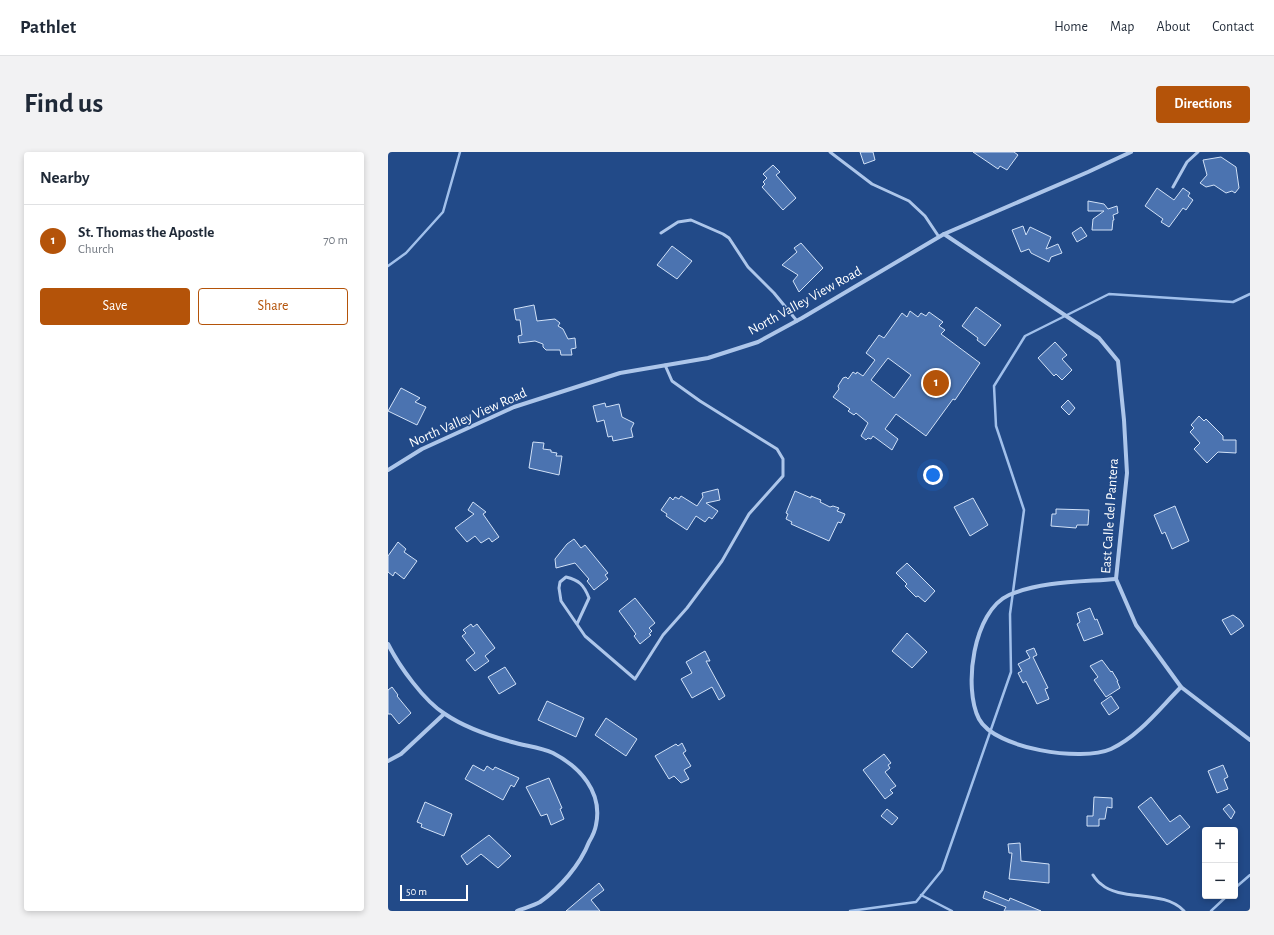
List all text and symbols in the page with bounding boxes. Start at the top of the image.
text: Pathlet [20,18,76,37]
text: Home [1054,20,1088,34]
text: Map [1110,20,1134,34]
text: About [1156,20,1190,34]
text: Contact [1212,20,1254,34]
button: Directions [1156,86,1250,123]
text: Find us [24,90,103,118]
text: Nearby [40,169,90,186]
text: St. Thomas the Apostle [78,225,214,240]
text: 1 [51,234,55,247]
text: 70 m [323,234,348,247]
text: Church [78,243,114,256]
street label: North Valley View Road [746,264,864,338]
button: Save [40,288,190,325]
button: Share [198,288,348,325]
pin: 1 [923,368,949,398]
street label: North Valley View Road [407,386,529,450]
street label: East Calle del Pantera [1099,457,1121,574]
your location [923,465,943,485]
map controls [1202,827,1238,899]
button: + [1202,827,1238,863]
button: − [1202,863,1238,899]
scale bar [400,883,468,902]
text: 50 m [406,886,427,897]

